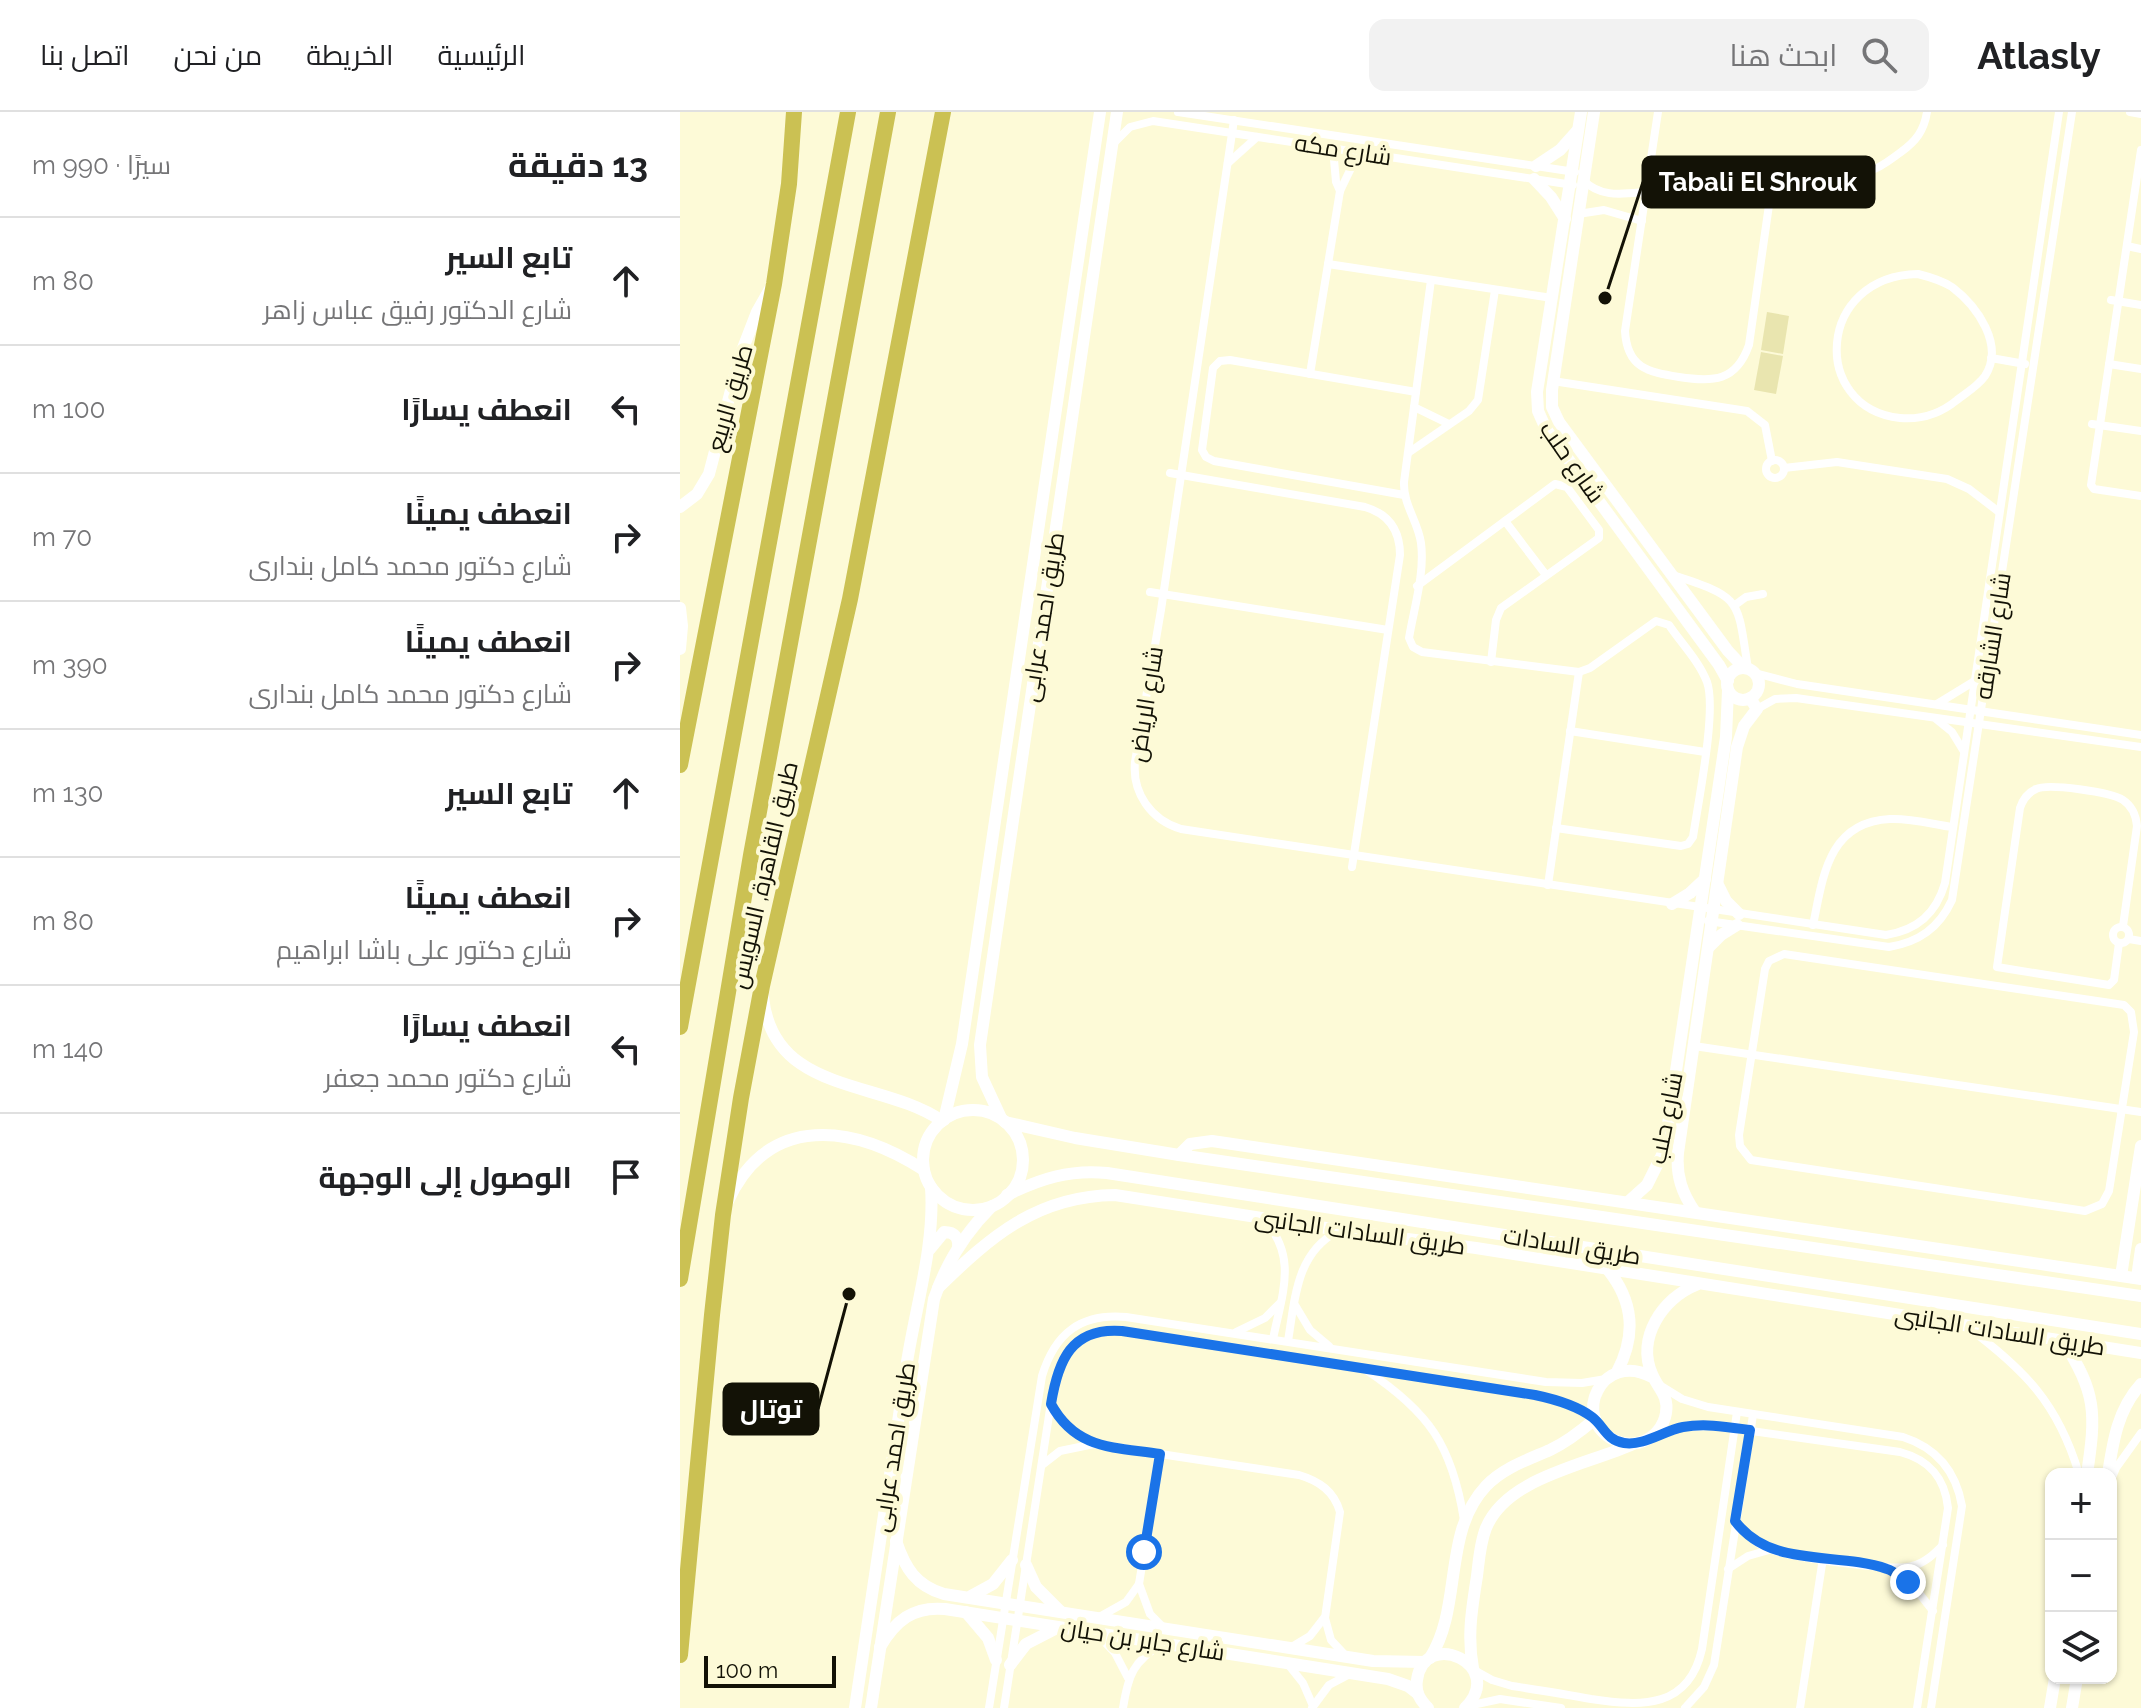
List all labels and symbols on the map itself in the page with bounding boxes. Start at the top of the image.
street label: شارع مكه [1292,128,1394,173]
callout: Tabali El Shrouk [1643,157,1874,207]
text: Tabali El Shrouk [1659,167,1858,197]
street label: طريق الربيع [700,341,761,455]
street label: شارع حلب [1532,415,1611,509]
street label: طريق احمد عرابى [1015,530,1071,704]
street label: شارع الشارقه [1968,570,2019,702]
street label: شارع الرياض [1122,644,1171,764]
street label: طريق القاهرة, السويس [723,759,805,991]
street label: شارع حلب [1642,1070,1691,1167]
street label: طريق السادات الجانبى [1253,1202,1467,1262]
street label: طريق السادات [1501,1220,1643,1272]
street label: طريق السادات الجانبى [1893,1300,2107,1362]
street label: طريق احمد عرابى [866,1360,922,1534]
callout: توتال [724,1384,818,1434]
text: توتال [740,1394,803,1425]
route start [1126,1534,1162,1570]
route end [1890,1564,1926,1600]
street label: شارع جابر بن حيان [1059,1612,1227,1669]
scale bar [704,1652,836,1688]

